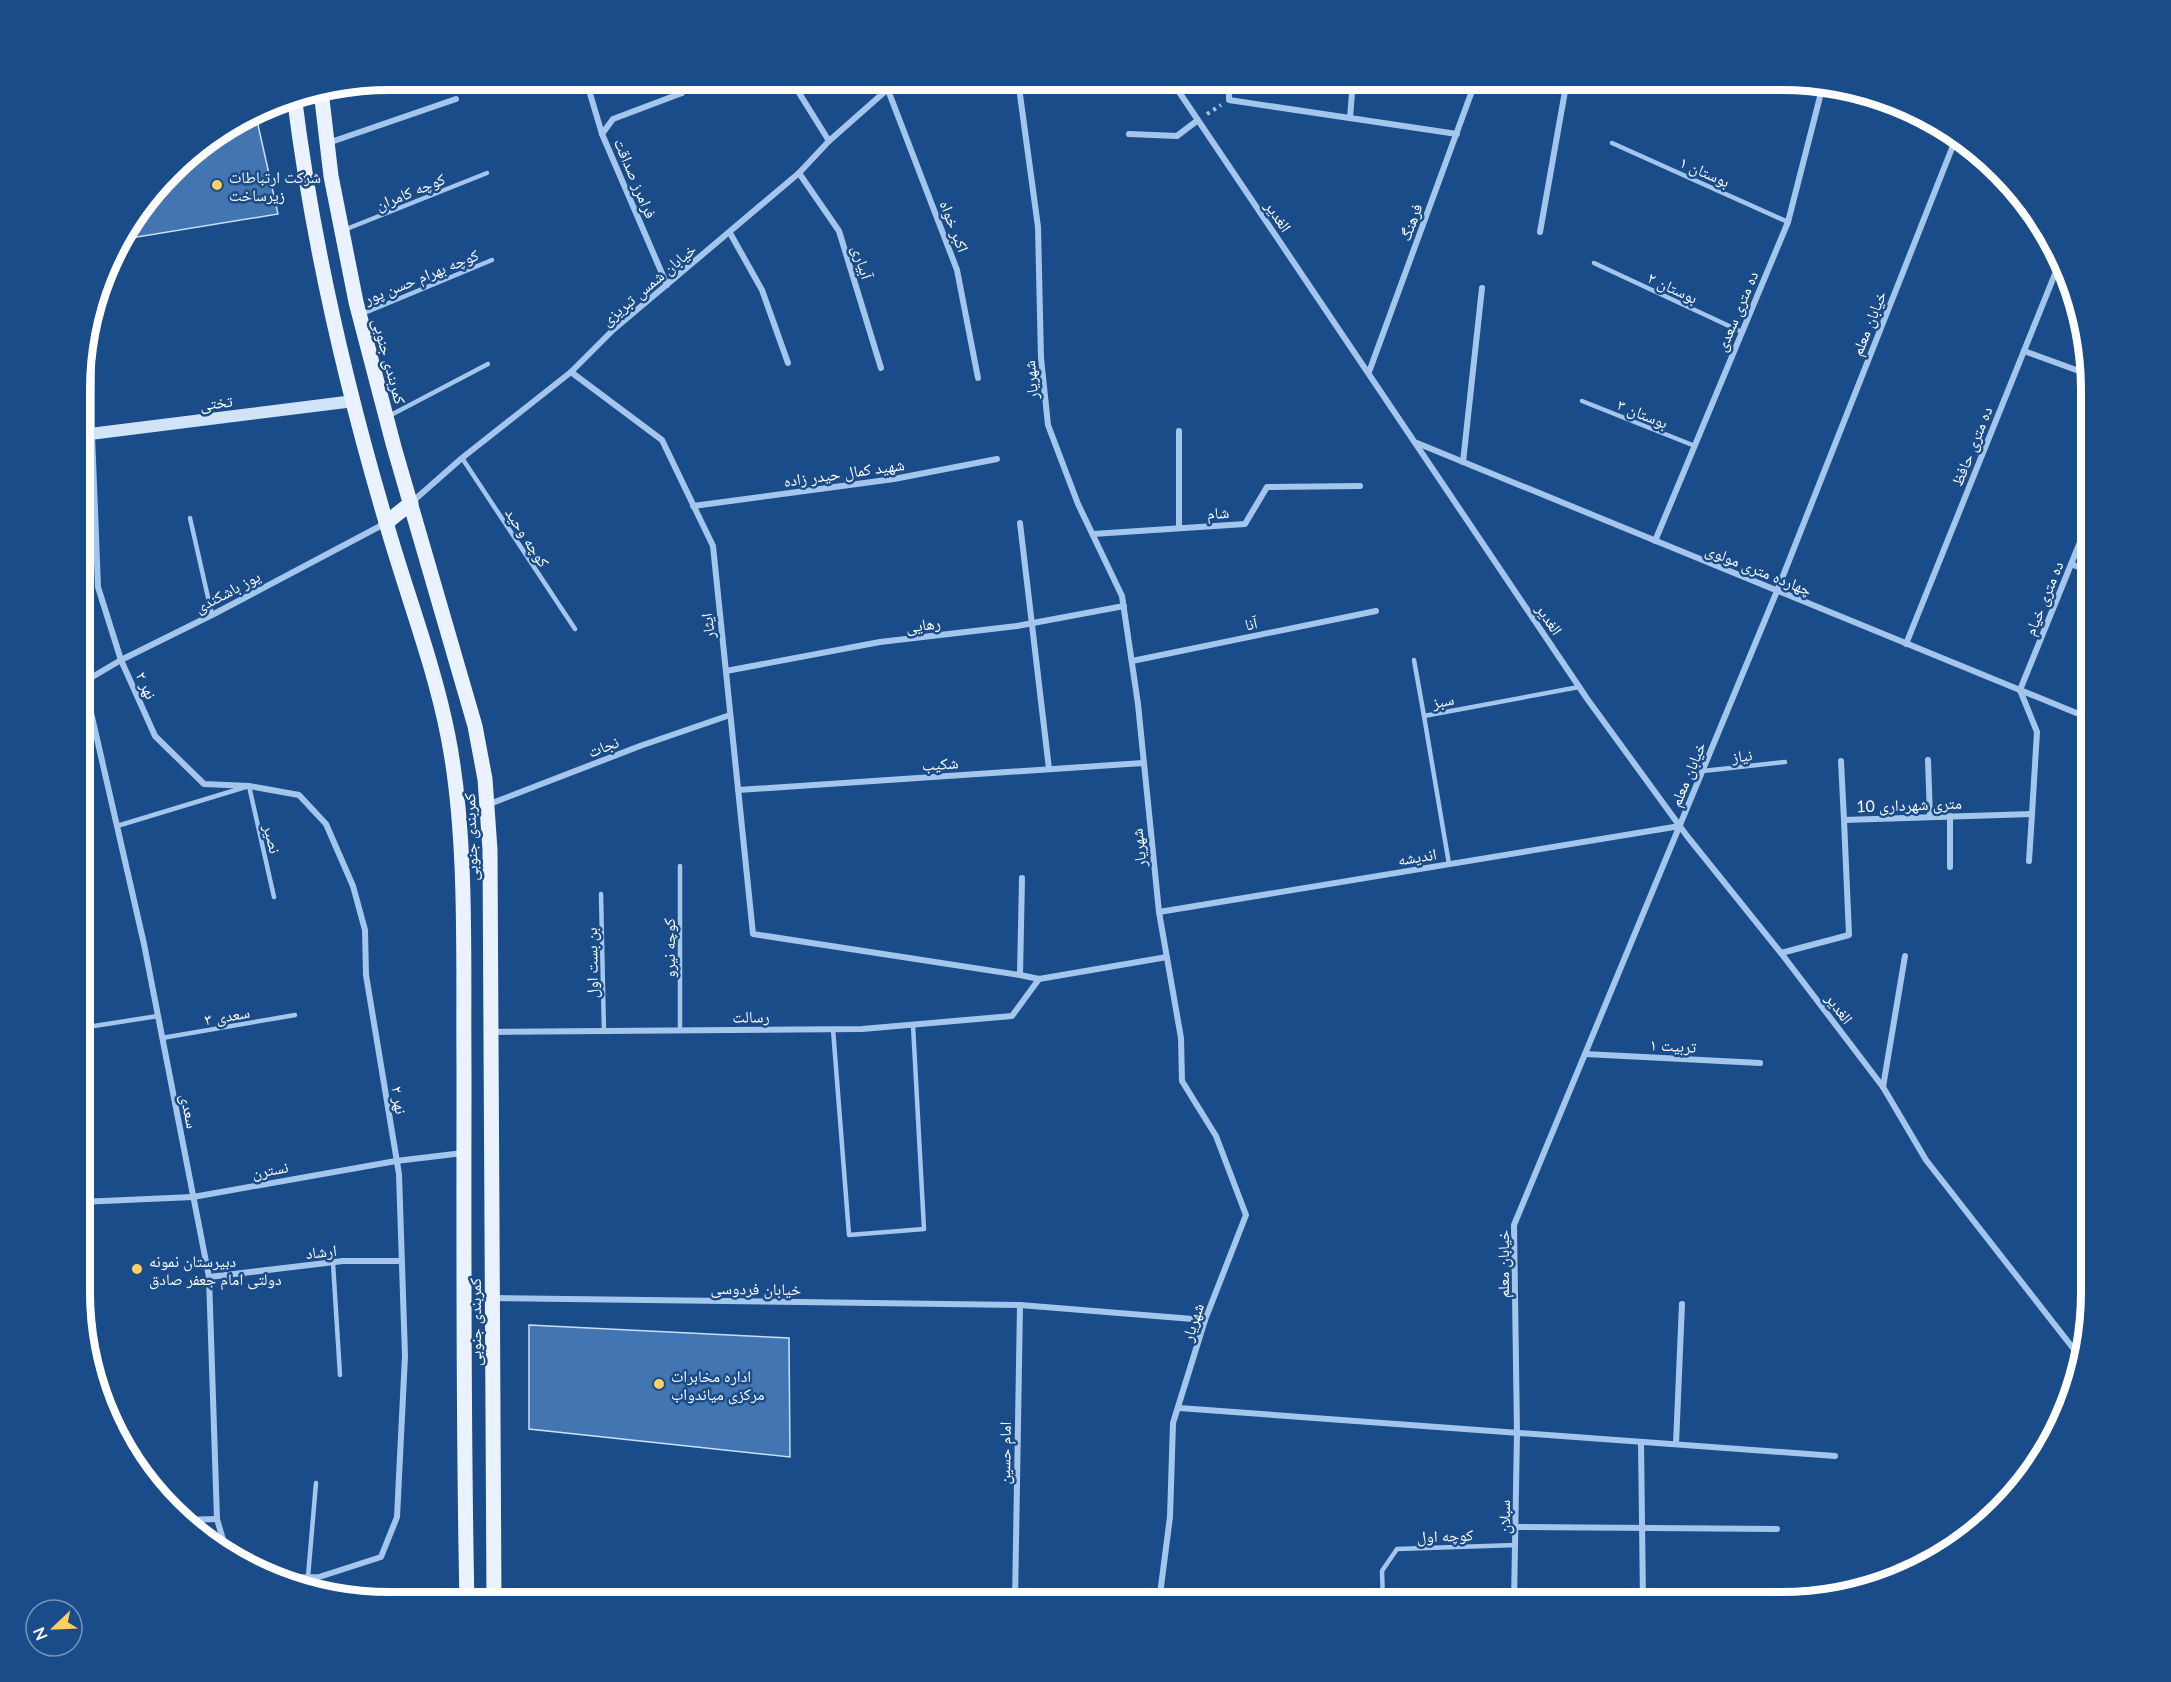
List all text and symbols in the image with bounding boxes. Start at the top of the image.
street label: فرامرز صداقت [610,135,661,221]
street label: بوستان ۱ [1676,152,1733,192]
place label: شرکت ارتباطات زیرساخت [229,167,321,205]
street label: کوچه کامران [372,168,449,215]
marker: شرکت ارتباطات زیرساخت [210,178,224,192]
street label: الغدیر [1260,196,1296,236]
street label: اکبر خواه [936,198,973,255]
street label: فرهنگ [1395,201,1426,244]
street label: خیابان شمس تبریزی [597,239,701,331]
street label: آبیاری [847,243,877,283]
street label: کوچه بهرام حسن پور [360,244,482,310]
street label: بوستان ۲ [1644,267,1701,309]
street label: ده متری سعدی [1711,268,1763,355]
street label: خیابان معلم [1846,288,1891,359]
street label: کمربندی جنوبی [367,316,411,407]
street label: شهریار [1019,360,1042,401]
street label: تختی [199,391,234,415]
street label: بوستان ۳ [1614,394,1671,434]
street label: ده متری حافظ [1946,403,1997,489]
street label: شهید کمال حیدر زاده [782,454,906,492]
street label: شام [1206,502,1230,524]
street label: کوچه وحید [501,504,554,571]
street label: چهارده متری مولوی [1702,539,1815,601]
street label: ده متری خیام [2019,558,2068,639]
street label: یوز باشکندی [191,566,264,618]
street label: الغدیر [1531,599,1567,639]
street label: ایثار [696,612,719,641]
street label: رهایی [905,612,942,638]
street label: آنا [1243,612,1260,634]
street label: نهر ۲ [132,668,161,702]
street label: سبز [1430,689,1456,713]
street label: نجات [585,731,621,761]
street label: خیابان معلم [1665,739,1711,810]
street label: نیاز [1730,744,1753,767]
street label: شکیب [921,752,959,774]
street label: کمربندی جنوبی [459,792,483,881]
street label: 10 متری شهرداری [1856,793,1962,817]
street label: نصیر [259,822,286,856]
street label: شهریار [1127,828,1151,869]
street label: اندیشه [1396,844,1438,869]
street label: کوچه نیرو [659,918,679,978]
street label: بن بست اول [581,927,603,999]
street label: الغدیر [1821,988,1858,1028]
street label: سعدی ۳ [203,1002,252,1030]
street label: رسالت [732,1006,770,1027]
street label: تربیت ۱ [1649,1034,1697,1057]
street label: نهر ۲ [387,1085,412,1116]
street label: سعدی [175,1092,203,1130]
street label: نسترن [250,1156,290,1184]
street label: خیابان معلم [1493,1230,1514,1298]
street label: ارشاد [304,1240,338,1263]
place label: دبیرستان نمونه دولتی امام جعفر صادق [149,1251,282,1290]
marker: دبیرستان نمونه دولتی امام جعفر صادق [130,1262,144,1276]
street label: کمربندی جنوبی [465,1278,486,1366]
street label: خیابان فردوسی [710,1278,802,1300]
street label: شهریار [1177,1301,1208,1345]
place label: اداره مخابرات مرکزی میاندواب [671,1366,765,1405]
marker: اداره مخابرات مرکزی میاندواب [652,1377,666,1391]
street label: امام حسین [994,1421,1016,1485]
street label: سبلان [1494,1500,1515,1534]
street label: کوچه اول [1416,1525,1474,1547]
north arrow [24,1598,84,1658]
text: N [29,1625,51,1643]

